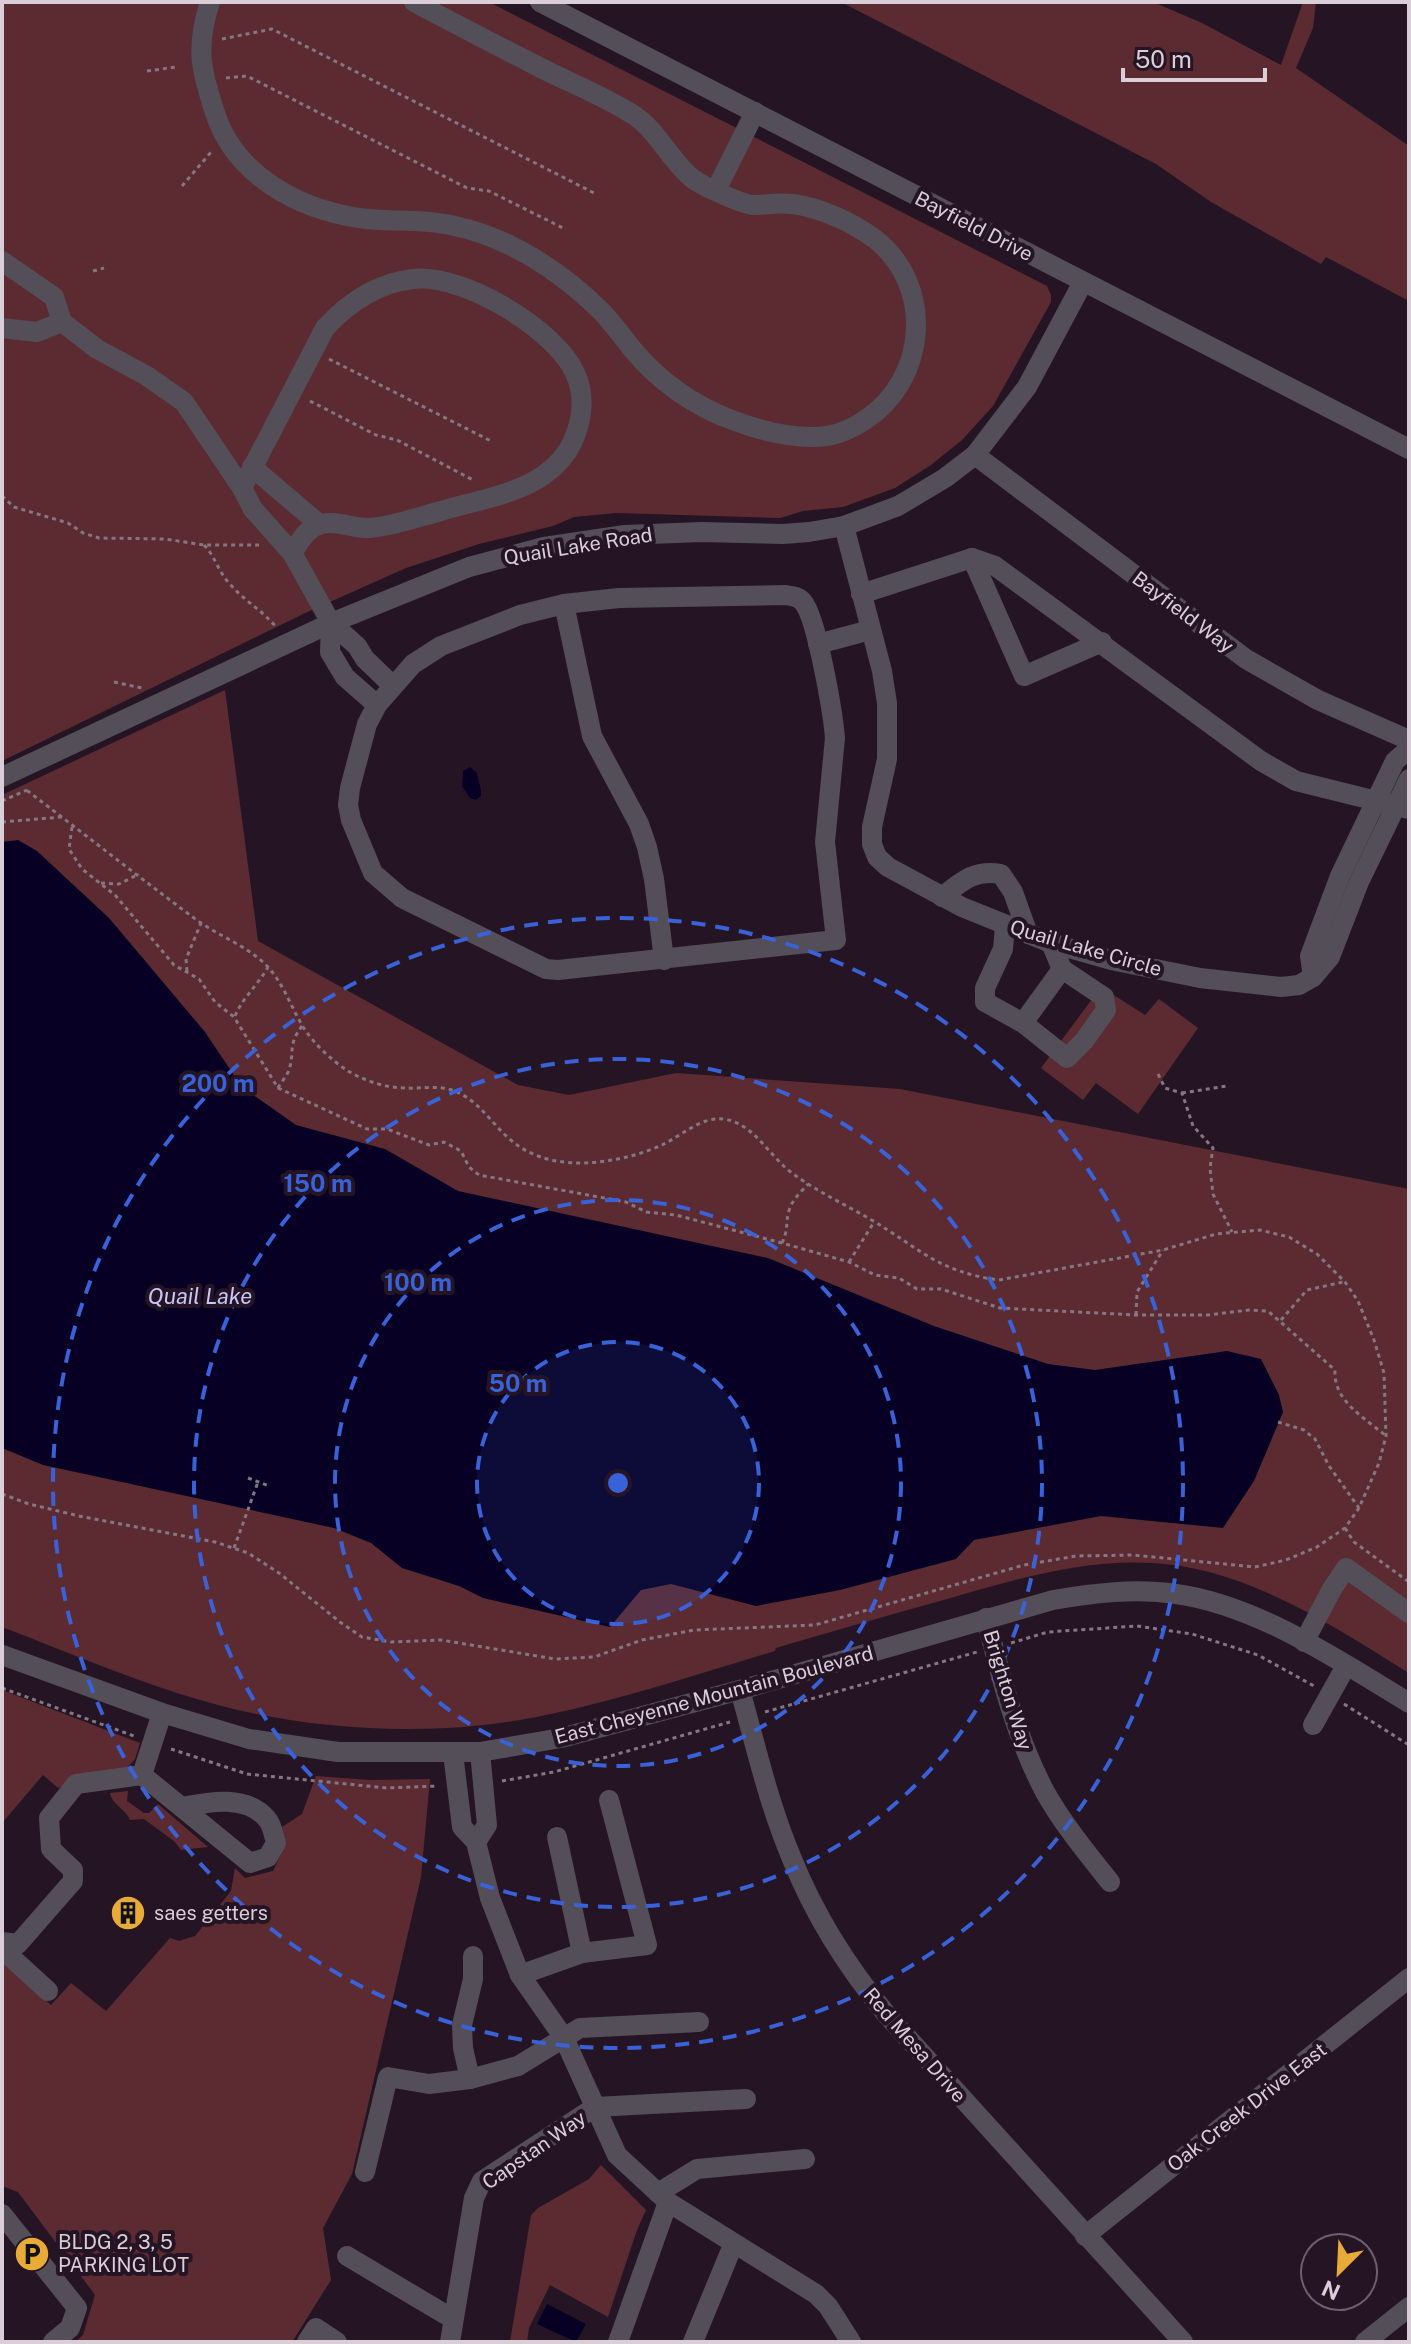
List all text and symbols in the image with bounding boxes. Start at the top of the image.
scale bar [1123,32,1265,82]
text: 50 m [1135,45,1192,73]
street label: Bayfield Drive [911,186,1037,266]
street label: Quail Lake Road [502,522,654,570]
street label: Bayfield Way [1128,566,1239,658]
street label: Quail Lake Circle [1007,915,1165,981]
text: 200 m [181,1069,255,1097]
text: 150 m [284,1169,352,1197]
text: 100 m [384,1268,452,1296]
water label: Quail Lake [148,1283,252,1309]
text: 50 m [489,1369,547,1397]
centre of rings [604,1469,632,1497]
street label: Brighton Way [978,1627,1038,1753]
street label: East Cheyenne Mountain Boulevard [552,1641,876,1749]
building icon: saes getters [109,1894,147,1932]
place label: saes getters [154,1901,268,1925]
street label: Red Mesa Drive [859,1983,971,2107]
street label: Oak Creek Drive East [1163,2037,1331,2177]
street label: Capstan Way [478,2105,591,2194]
place label: BLDG 2, 3, 5 PARKING LOT [58,2230,189,2277]
north arrow [1299,2232,1379,2312]
parking icon: BLDG 2, 3, 5 PARKING LOT [13,2235,51,2273]
text: N [1318,2275,1344,2306]

